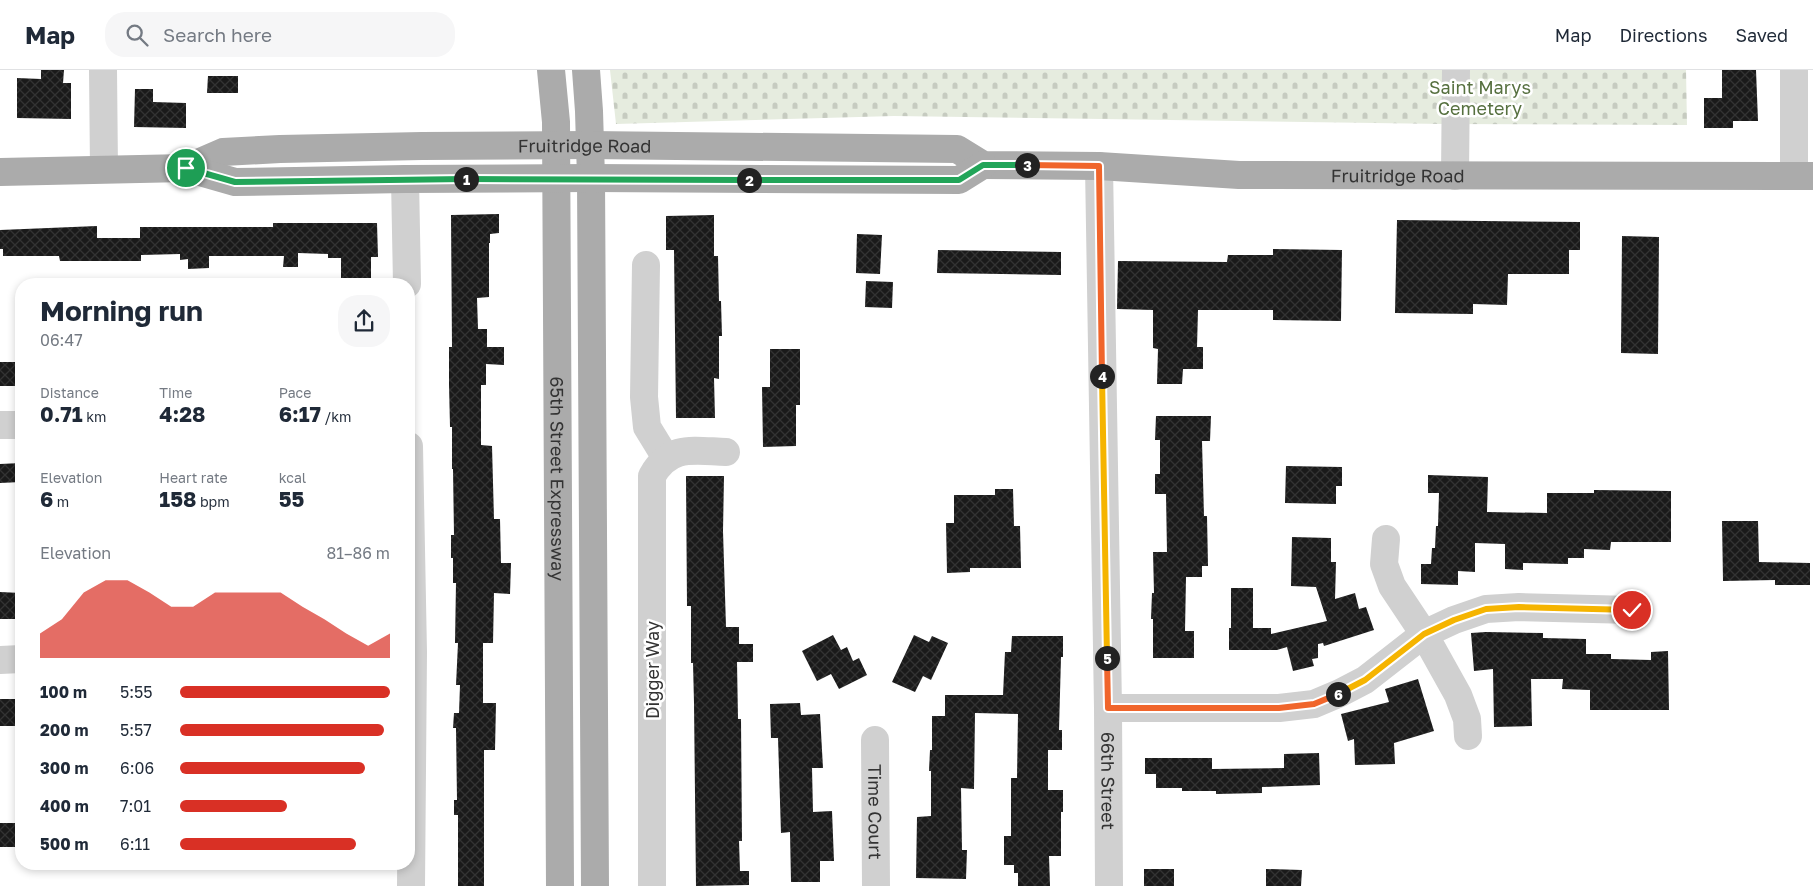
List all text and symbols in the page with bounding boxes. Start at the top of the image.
search box [105,12,455,57]
text: Map [25,20,75,49]
icon: search [123,21,151,49]
text: Search here [163,23,272,46]
text: Map [1555,24,1591,46]
text: Directions [1619,24,1707,46]
text: Saved [1735,24,1788,46]
park label: Saint Marys Cemetery [1429,76,1531,119]
street label: Fruitridge Road [518,134,652,157]
pin [165,147,207,189]
pin: 3 [1014,152,1040,178]
icon: arrive [172,154,200,182]
text: 3 [1023,157,1032,174]
street label: Fruitridge Road [1331,164,1465,186]
pin: 1 [454,166,478,192]
pin: 2 [736,168,762,192]
text: 1 [463,171,470,188]
text: 2 [745,172,754,189]
text: Morning run [40,294,203,327]
button: share [338,295,390,347]
text: 06:47 [40,330,83,350]
pin: 4 [1090,364,1114,388]
text: 4 [1098,368,1107,385]
street label: 65th Street Expressway [546,376,569,581]
text: Distance [40,384,99,401]
text: Time [159,384,192,401]
text: Pace [279,384,311,401]
text: 0.71 [40,401,83,427]
text: 4:28 [159,401,205,427]
text: 6:17 [279,401,321,427]
text: km [83,408,106,425]
text: /km [321,408,352,425]
text: Elevation [40,469,102,486]
text: Heart rate [159,469,228,486]
text: kcal [279,469,306,486]
text: 6 [40,486,53,512]
text: 158 [159,486,196,512]
text: 55 [279,486,304,512]
text: m [53,493,69,510]
text: bpm [196,493,230,510]
text: Elevation [40,543,111,563]
text: 81–86 m [326,543,390,563]
pin [1611,589,1653,631]
icon: check [1618,596,1646,624]
street label: Digger Way [641,621,663,719]
pin: 5 [1094,646,1120,670]
text: 5 [1103,650,1112,667]
text: 100 m [40,682,87,702]
text: 5:55 [120,682,153,702]
pin: 6 [1326,682,1350,706]
text: 6 [1334,686,1343,703]
text: 200 m [40,720,89,740]
text: 5:57 [120,720,152,740]
street label: 66th Street [1097,732,1120,830]
text: 300 m [40,758,89,778]
text: 6:06 [120,758,154,778]
street label: Time Court [864,764,887,860]
text: 400 m [40,796,89,816]
text: 7:01 [120,796,151,816]
text: 500 m [40,834,89,854]
text: 6:11 [120,834,150,854]

